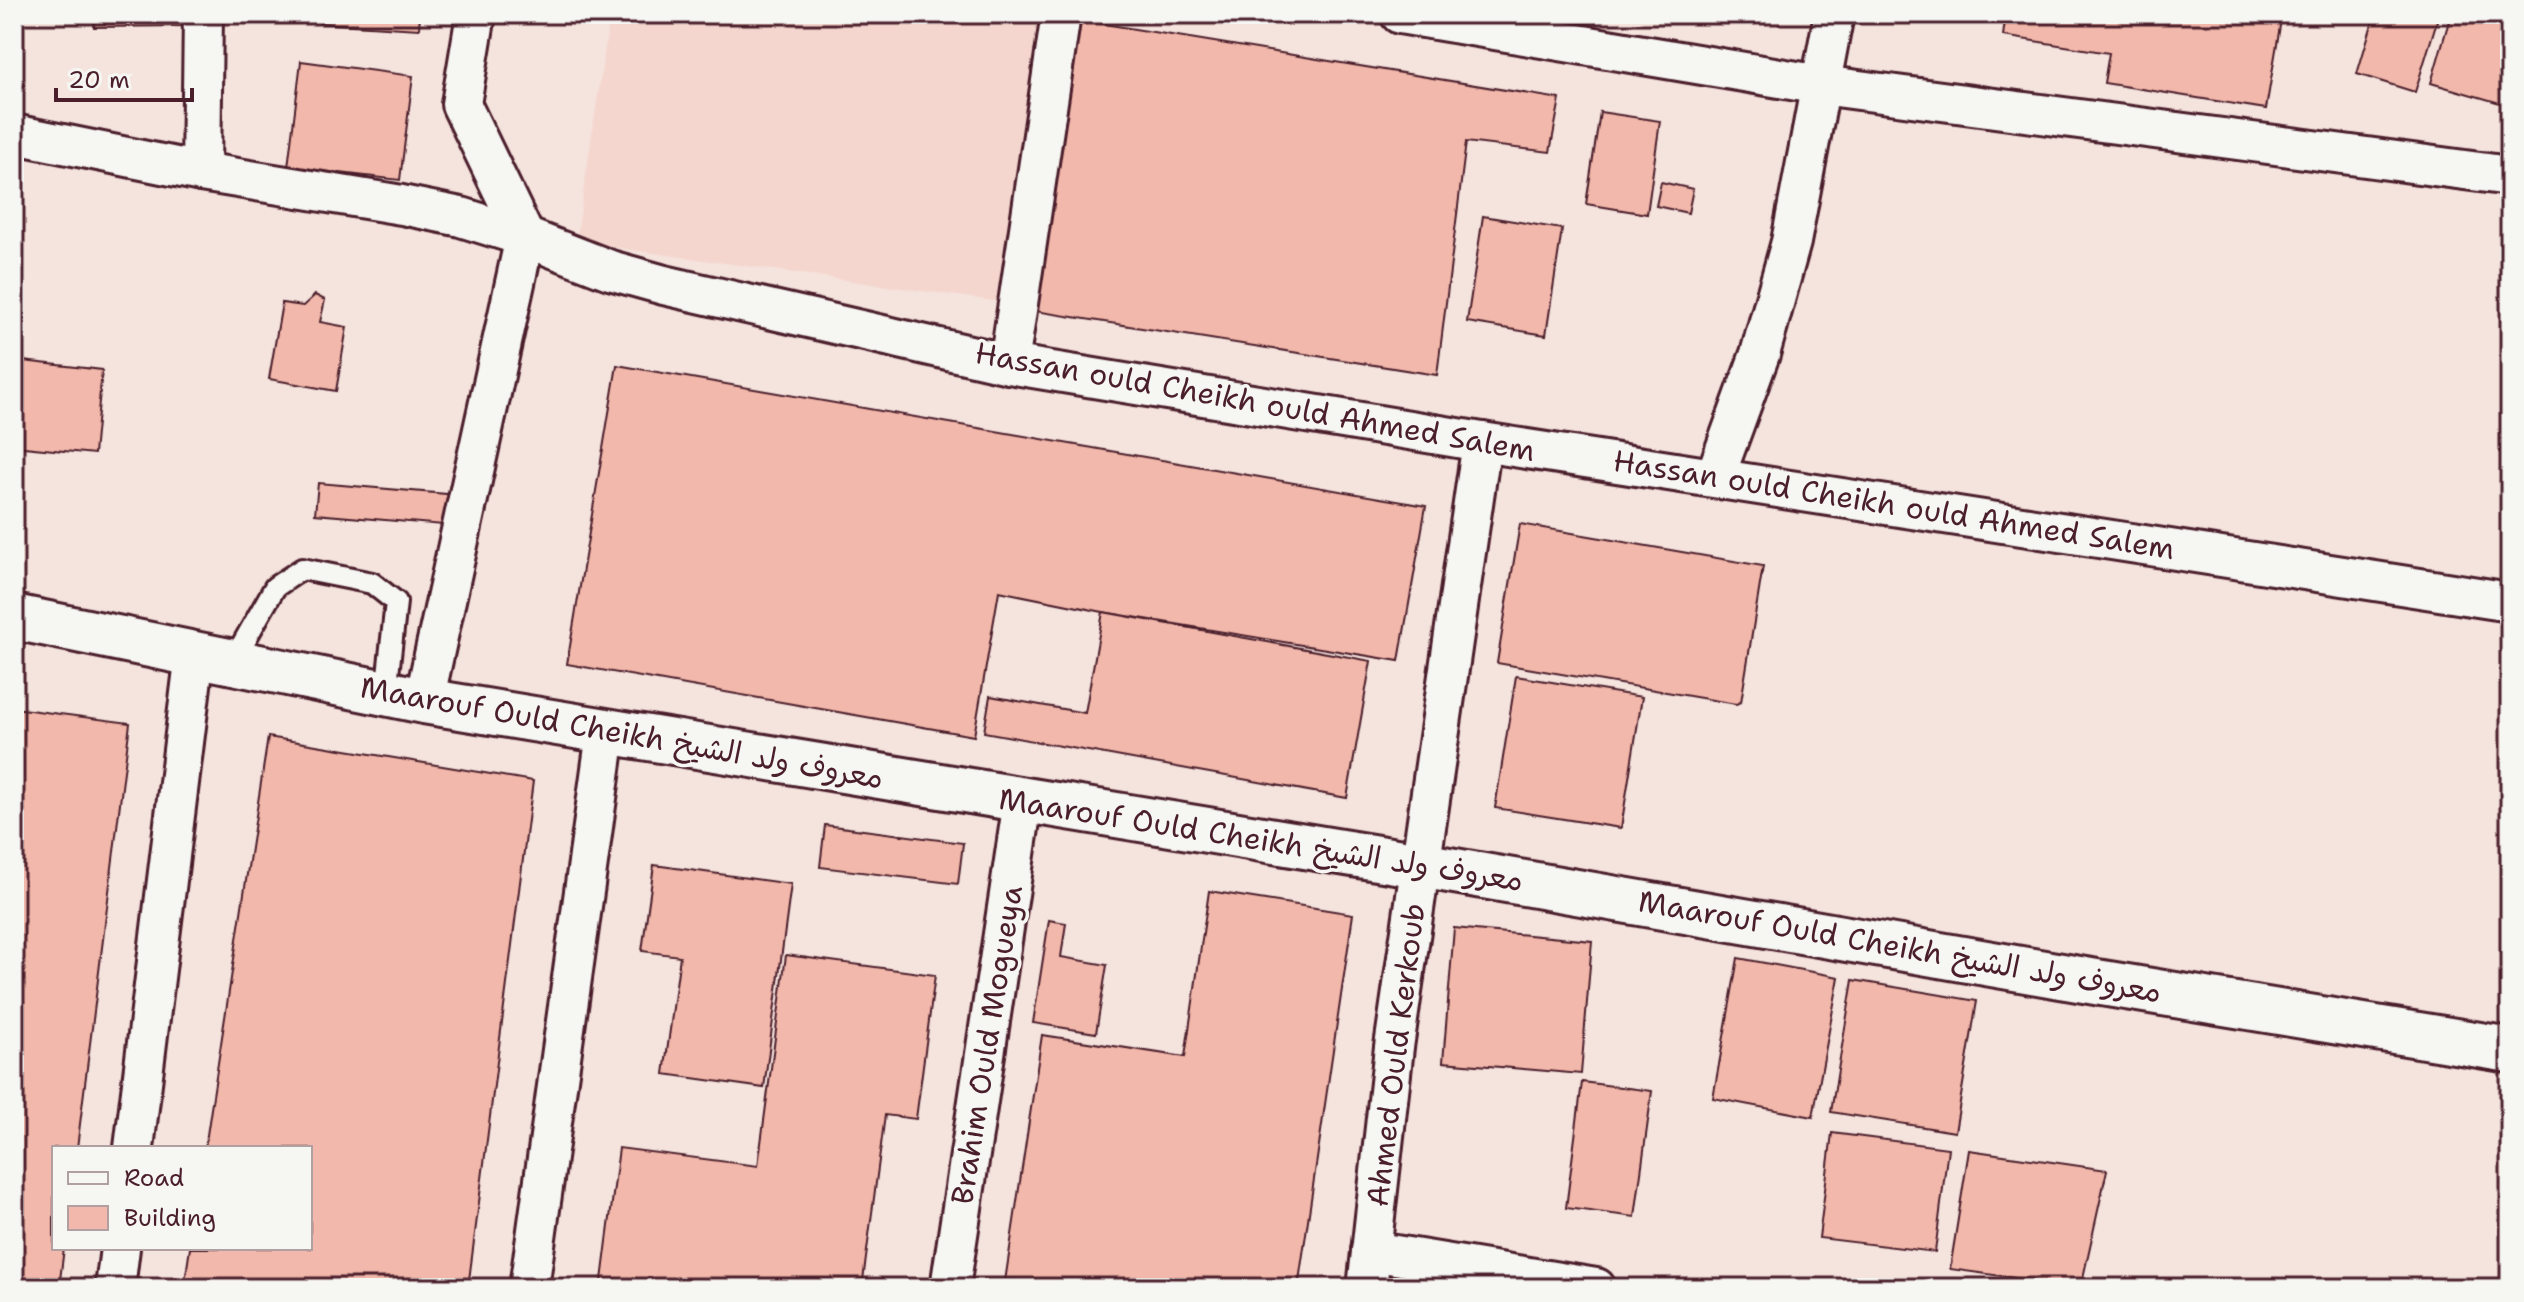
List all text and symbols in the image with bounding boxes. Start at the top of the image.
scale bar [56,52,192,102]
text: 20 m [68,64,130,96]
street label: Hassan ould Cheikh ould Ahmed Salem [972,332,1538,471]
street label: Hassan ould Cheikh ould Ahmed Salem [1610,440,2178,569]
street label: Maarouf Ould Cheikh معروف ولد الشيخ [357,666,887,799]
street label: Maarouf Ould Cheikh معروف ولد الشيخ [996,778,1526,901]
street label: Maarouf Ould Cheikh معروف ولد الشيخ [1635,880,2165,1013]
street label: Brahim Ould Mogueya [941,882,1032,1207]
street label: Ahmed Ould Kerkoub [1357,901,1434,1209]
legend [52,1146,312,1250]
text: Road [124,1162,184,1194]
text: Building [124,1202,216,1234]

